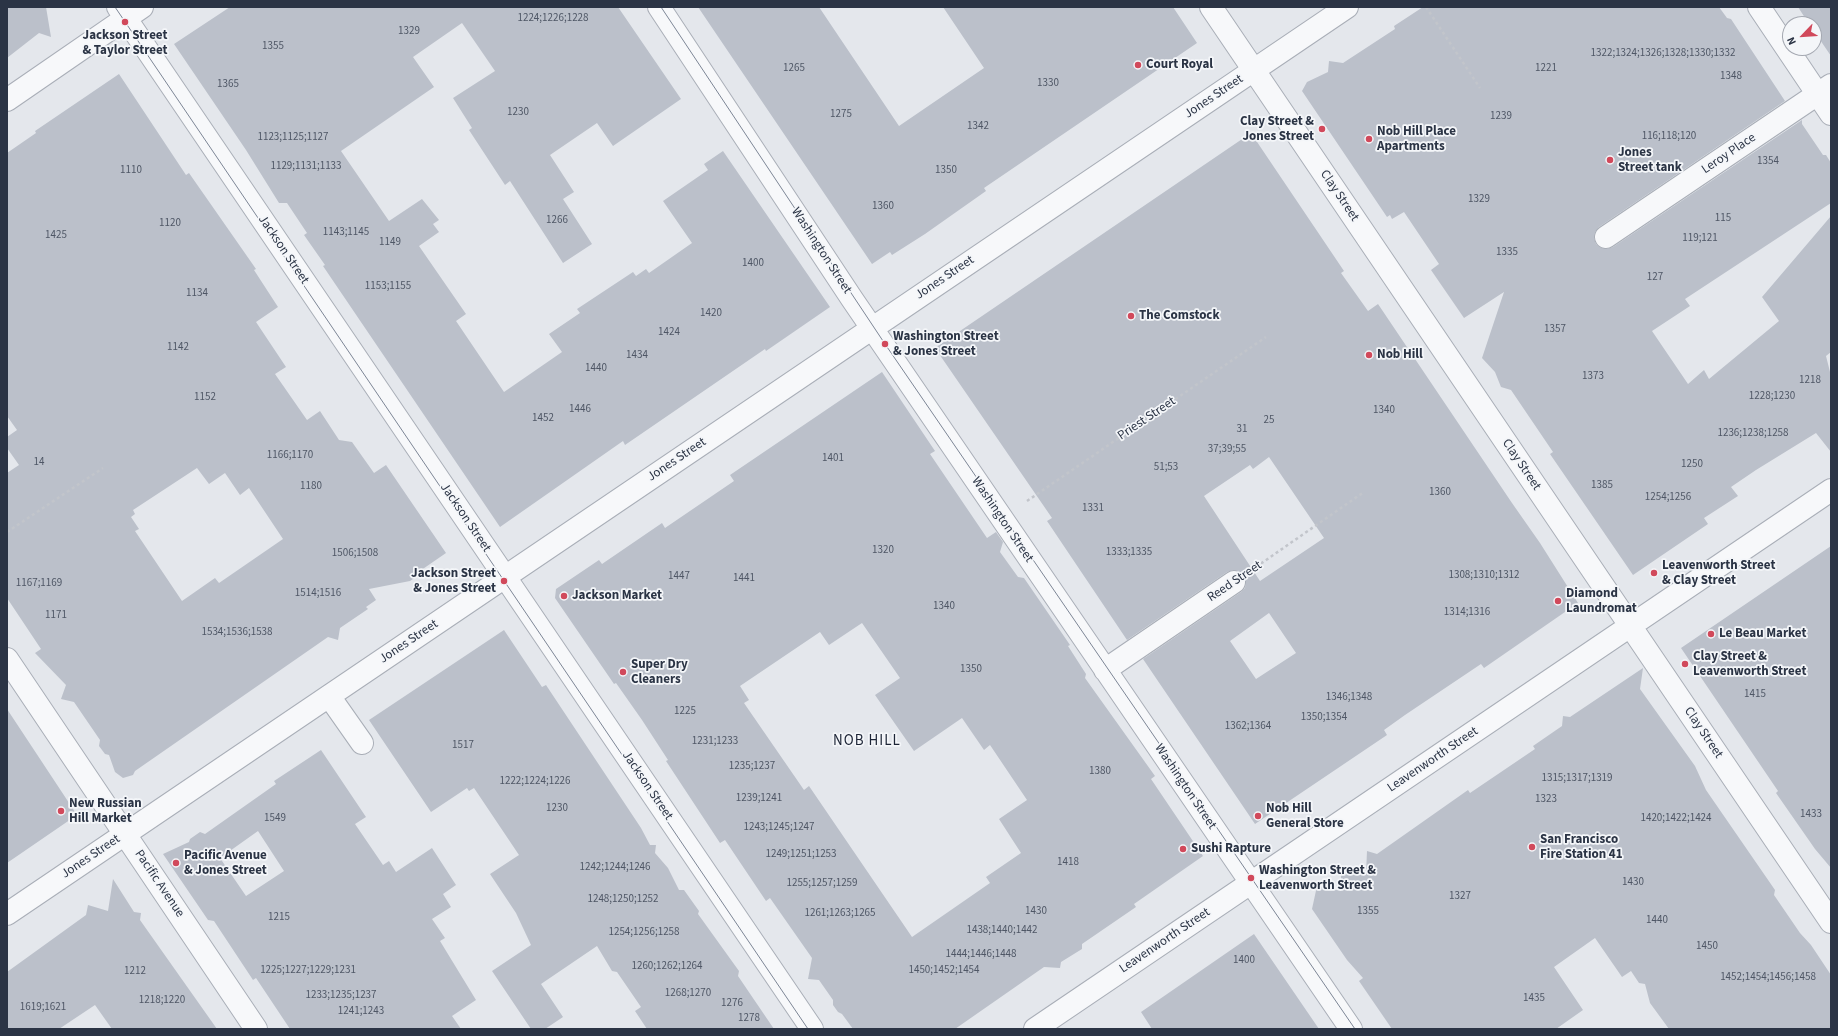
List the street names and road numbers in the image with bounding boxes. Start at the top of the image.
street label: Jones Street [1182,72,1246,122]
street label: Leroy Place [1699,130,1759,178]
street label: Clay Street [1316,167,1362,225]
street label: Washington Street [787,205,855,297]
street label: Jackson Street [254,213,312,287]
street label: Jones Street [913,253,977,303]
street label: Priest Street [1115,394,1179,444]
street label: Jones Street [645,435,709,485]
street label: Clay Street [1498,436,1544,494]
street label: Washington Street [968,474,1036,566]
street label: Jackson Street [436,481,494,555]
street label: Reed Street [1205,558,1265,606]
street label: Jones Street [377,617,441,667]
street label: Clay Street [1680,704,1726,762]
street label: Leavenworth Street [1385,724,1481,796]
street label: Washington Street [1151,741,1219,833]
street label: Jackson Street [618,749,676,823]
street label: Jones Street [59,832,123,882]
street label: Pacific Avenue [131,847,187,921]
street label: Leavenworth Street [1117,905,1213,977]

